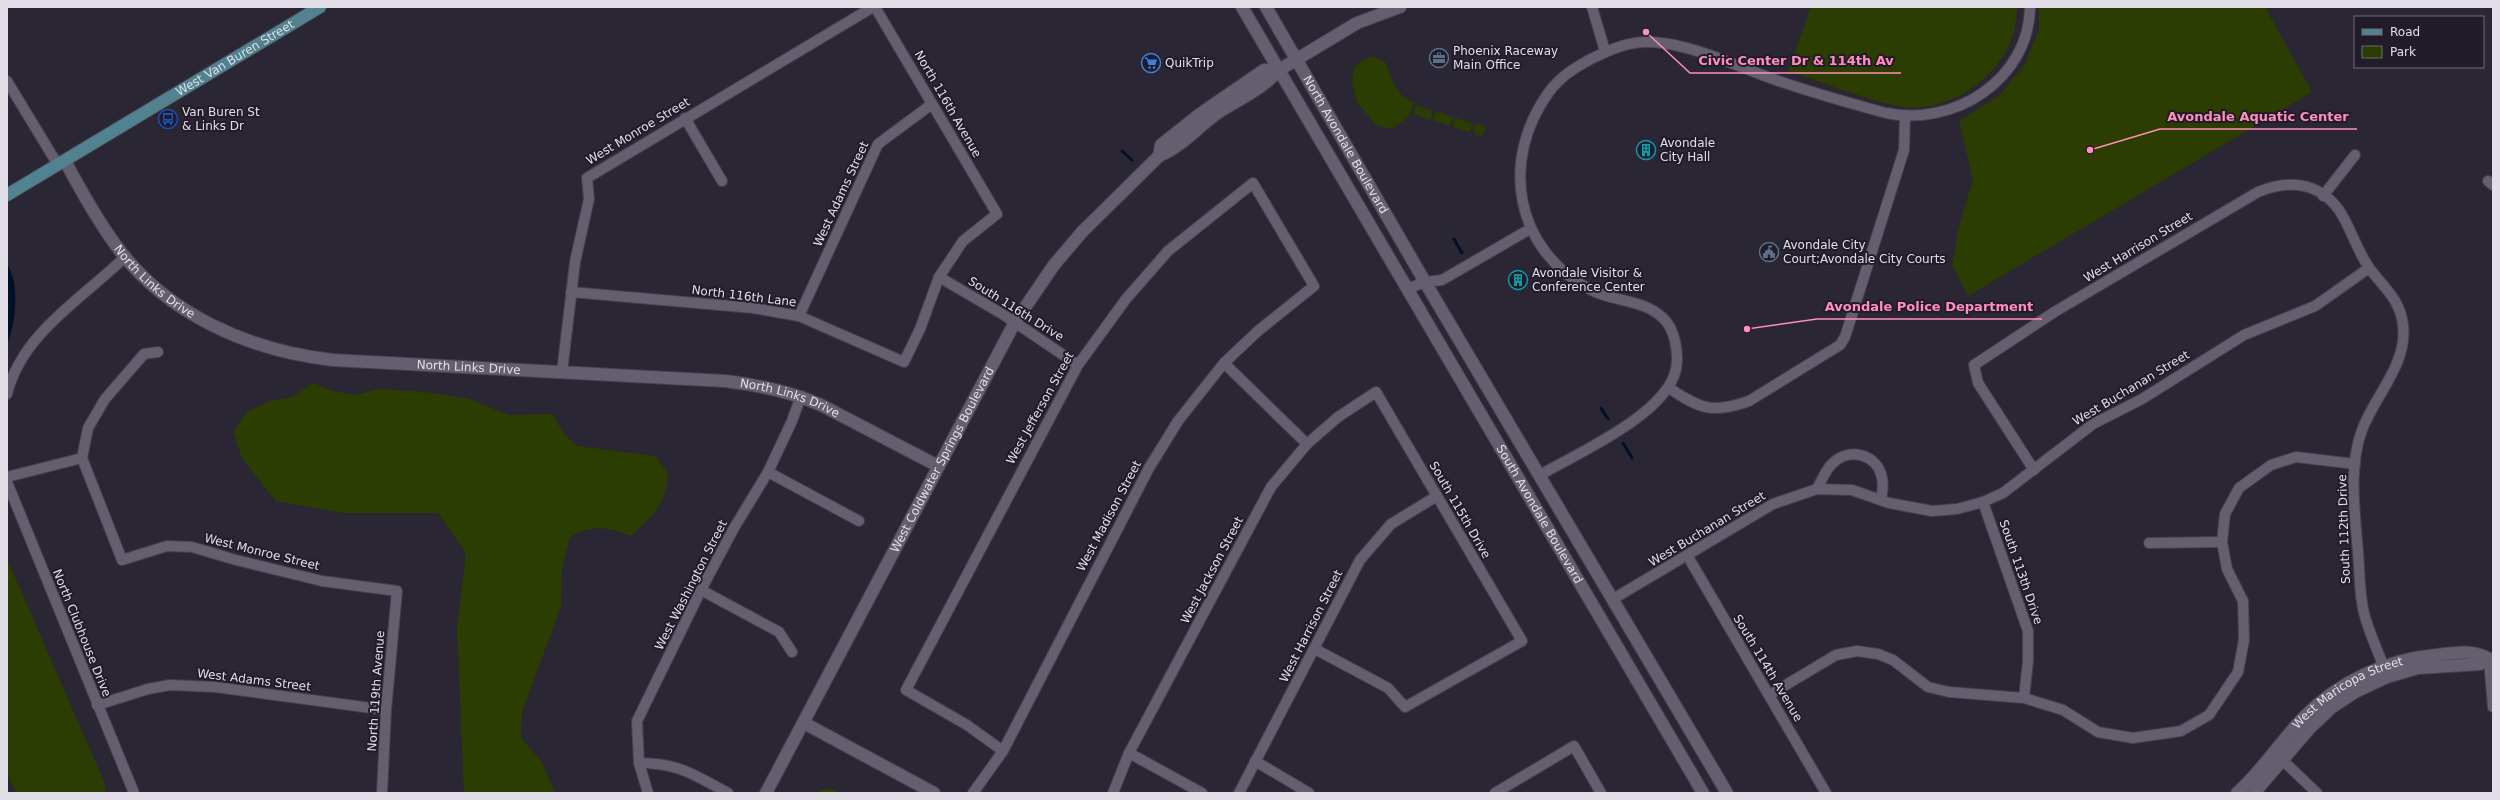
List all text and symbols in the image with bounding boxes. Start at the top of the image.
legend [2354,16,2484,68]
street label: West Van Buren Street [173,17,297,99]
text: Road [2390,25,2420,39]
place label: Phoenix Raceway Main Office [1453,44,1558,72]
text: Park [2390,45,2416,59]
office icon: Phoenix Raceway Main Office [1428,47,1450,69]
street label: North 116th Avenue [912,48,984,160]
callout: Civic Center Dr & 114th Av [1690,48,1901,73]
supermarket icon: QuikTrip [1140,52,1162,74]
text: Civic Center Dr & 114th Av [1698,53,1894,68]
place label: QuikTrip [1165,56,1214,70]
street label: North Avondale Boulevard [1300,73,1391,216]
street label: West Monroe Street [584,94,693,167]
callout: Avondale Aquatic Center [2160,104,2357,129]
place label: Van Buren St & Links Dr [182,105,260,133]
bus stop icon: Van Buren St & Links Dr [157,108,179,130]
text: Avondale Aquatic Center [2167,109,2349,124]
place label: Avondale City Hall [1660,136,1715,164]
street label: West Adams Street [810,139,872,249]
building icon: Avondale City Hall [1635,139,1657,161]
street label: West Harrison Street [2081,209,2195,285]
place label: Avondale City Court;Avondale City Courts [1783,238,1946,266]
public building icon: Avondale City Court;Avondale City Courts [1758,241,1780,263]
street label: North Links Drive [111,242,198,321]
place label: Avondale Visitor & Conference Center [1532,266,1645,294]
building icon: Avondale Visitor & Conference Center [1507,269,1529,291]
street label: South 116th Drive [966,274,1066,344]
street label: North 116th Lane [691,283,797,309]
callout: Avondale Police Department [1817,294,2042,319]
text: Avondale Police Department [1825,299,2033,314]
street label: West Buchanan Street [2070,347,2192,428]
street label: West Jefferson Street [1003,349,1077,467]
street label: North Links Drive [416,357,521,377]
street label: West Coldwater Springs Boulevard [887,365,997,555]
street label: North Links Drive [739,376,842,420]
street label: South Avondale Boulevard [1493,442,1586,586]
street label: West Madison Street [1074,458,1144,574]
street label: South 115th Drive [1427,459,1493,561]
street label: South 112th Drive [2335,474,2353,584]
street label: West Buchanan Street [1646,488,1768,569]
street label: West Jackson Street [1178,514,1246,626]
street label: West Washington Street [652,517,730,652]
street label: South 113th Drive [1997,518,2045,626]
street label: West Monroe Street [203,531,321,573]
street label: North Clubhouse Drive [50,567,114,699]
street label: West Harrison Street [1277,567,1346,684]
street label: South 114th Avenue [1731,612,1805,724]
street label: North 119th Avenue [365,630,387,752]
street label: West Maricopa Street [2289,654,2405,732]
street label: West Adams Street [196,666,312,694]

